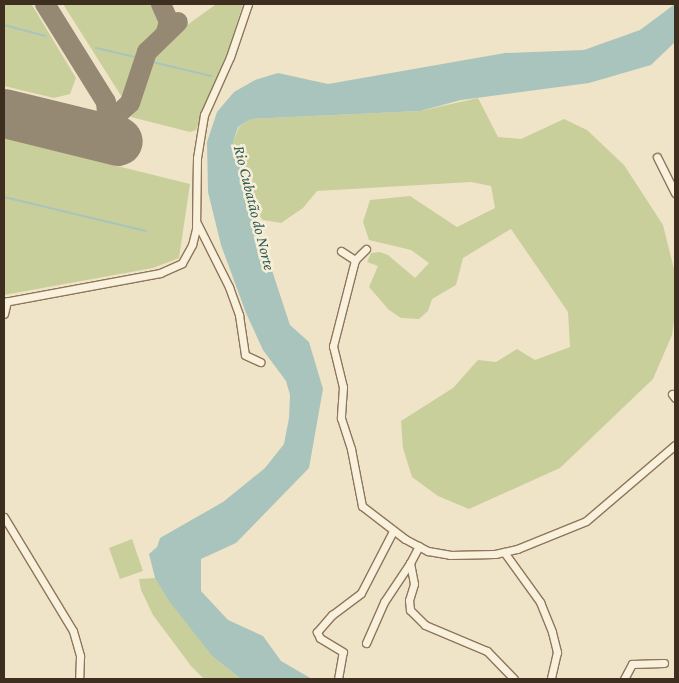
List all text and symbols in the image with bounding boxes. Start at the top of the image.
water label: Rio Cubatão do Norte [229,144,279,272]

